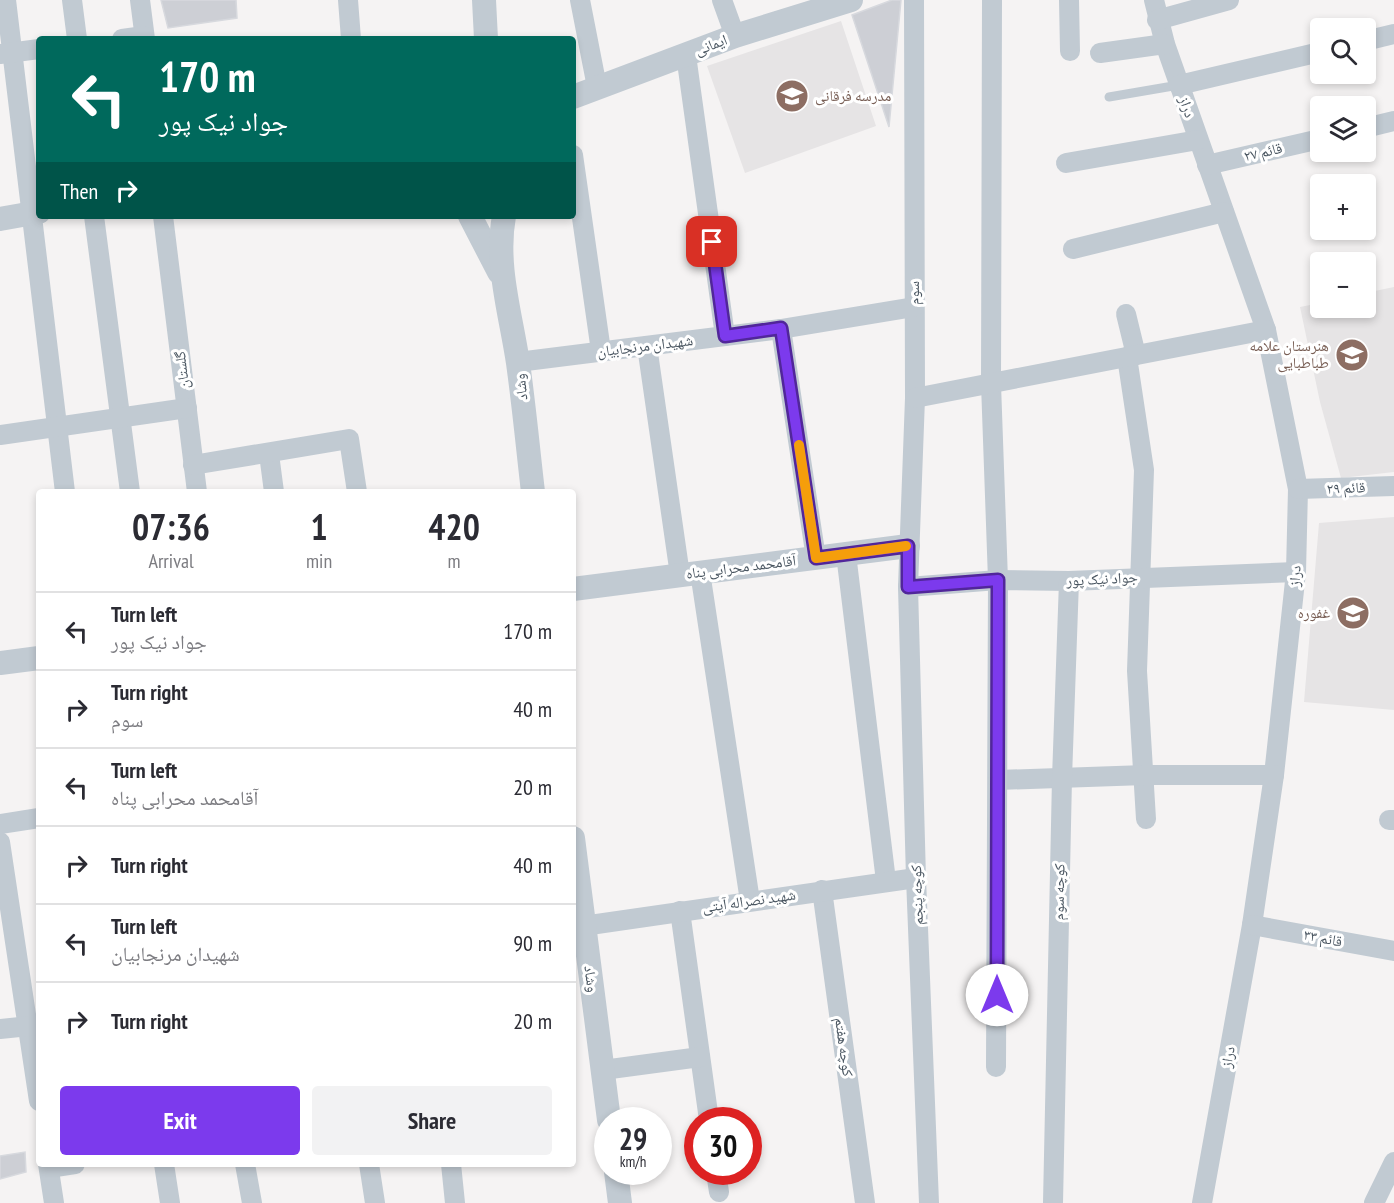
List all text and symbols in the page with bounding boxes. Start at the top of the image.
map controls [1310,18,1376,318]
button: search [1310,18,1376,84]
street label: ایمانی [692,30,730,60]
text: 170 m [159,49,256,104]
icon: left [60,60,138,138]
school or university icon: مدرسه فرقانی [774,78,810,114]
place label: مدرسه فرقانی [815,86,892,106]
street label: دراز [1175,93,1200,120]
button: layers [1310,96,1376,162]
text: جواد نیک پور [159,104,288,138]
street label: قائم ۲۷ [1242,138,1284,166]
icon: right [110,174,143,207]
button: + [1310,174,1376,240]
text: Then [60,177,98,205]
pin [686,216,737,267]
icon: arrive [695,225,728,258]
button: − [1310,252,1376,318]
street label: سوم [904,281,924,305]
street label: شهیدان مرنجابیان [596,330,694,362]
place label: هنرستان علامه طباطبایی [1250,336,1329,373]
school or university icon: هنرستان علامه طباطبایی [1334,337,1370,373]
street label: گلستان [170,350,194,390]
street label: وشاد [509,373,532,402]
street label: قائم ۲۹ [1326,477,1366,499]
text: 07:36 [132,503,210,550]
text: 1 [310,503,328,550]
text: 420 [428,503,480,550]
text: Arrival [148,548,194,574]
text: min [306,548,332,574]
text: m [448,548,461,574]
street label: آقامحمد محرابی پناه [685,550,798,584]
street label: دراز [1284,565,1305,588]
street label: جواد نیک پور [1065,567,1139,590]
school or university icon: غفوره [1335,595,1371,631]
text: Turn left [111,600,177,628]
place label: غفوره [1298,603,1330,622]
icon: left [60,615,93,648]
text: 170 m [503,617,552,645]
text: جواد نیک پور [111,629,207,655]
text: Turn right [111,678,188,706]
icon: right [60,693,93,726]
text: 40 m [513,695,552,723]
text: سوم [111,707,143,733]
text: Turn left [111,756,177,784]
icon: left [60,771,93,804]
text: 20 m [513,773,552,801]
text: آقامحمد محرابی پناه [111,785,258,811]
icon: right [60,849,93,882]
text: Turn right [111,851,188,879]
text: 40 m [513,851,552,879]
street label: کوچه سوم [1049,863,1069,921]
street label: کوچه پنجم [906,865,928,925]
street label: شهید نصراله آیتی [701,885,797,917]
text: Turn left [111,912,177,940]
street label: قائم ۳۳ [1302,924,1344,952]
icon: left [60,927,93,960]
text: 90 m [513,929,552,957]
text: شهیدان مرنجابیان [111,941,240,967]
position arrow [965,963,1029,1027]
street label: وشاد [580,964,603,994]
icon: right [60,1005,93,1038]
text: Turn right [111,1007,188,1035]
text: 20 m [513,1007,552,1035]
street label: کوچه هفتم [830,1016,858,1078]
street label: دراز [1216,1045,1239,1070]
button: Exit [60,1086,300,1155]
button: Share [312,1086,552,1155]
speed limit sign: 30 [684,1107,762,1185]
text: 29 [619,1119,647,1158]
text: km/h [620,1152,646,1171]

